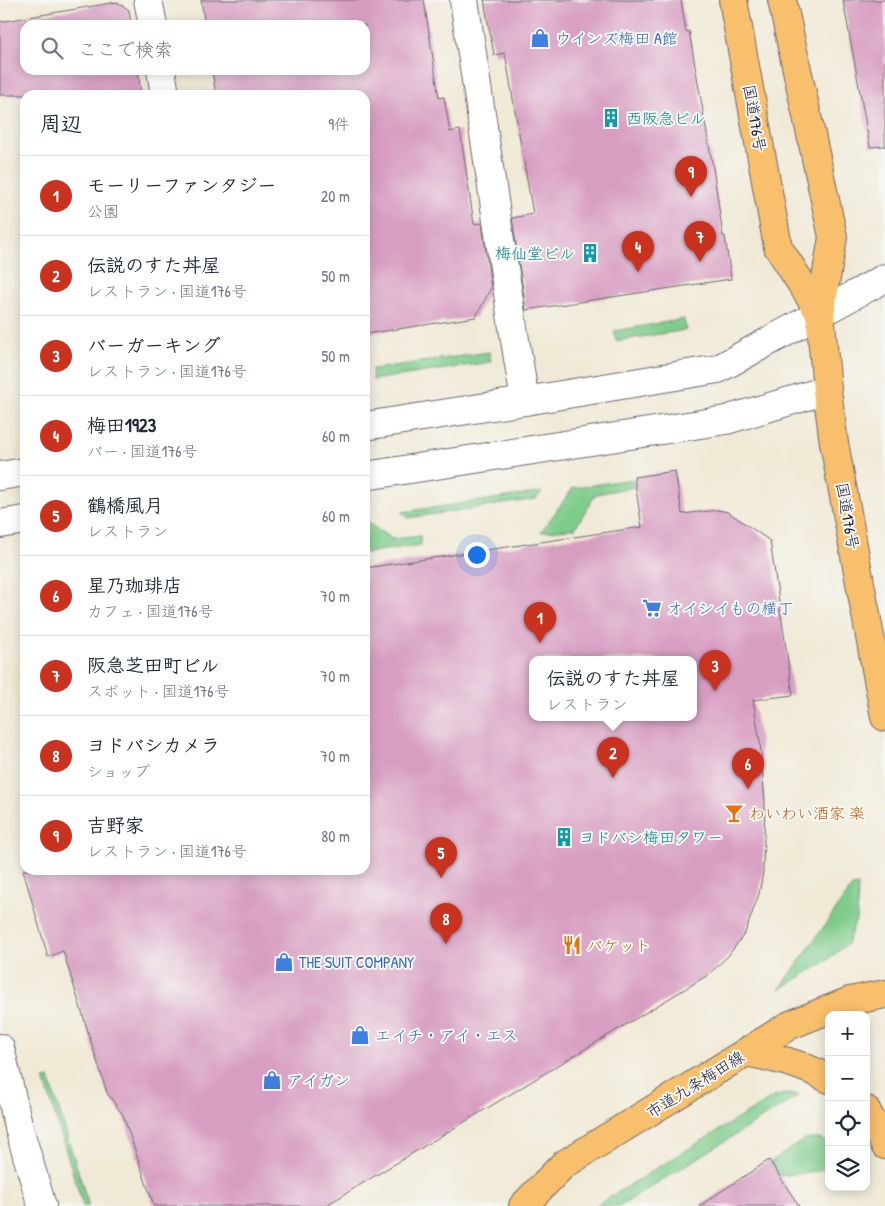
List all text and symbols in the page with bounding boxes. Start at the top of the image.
search box [20,20,370,75]
shop icon: ウインズ梅田 A館 [529,27,551,49]
place label: ウインズ梅田 A館 [555,27,678,49]
icon: search [38,34,66,62]
text: ここで検索 [78,36,173,62]
street label: 国道176号 [738,83,772,153]
building icon: 西阪急ビル [600,107,622,129]
place label: 西阪急ビル [626,107,706,129]
text: 周辺 [40,109,82,138]
text: 9件 [328,113,350,135]
pin: 9 [675,156,707,197]
text: モーリーファンタジー [87,172,276,198]
text: 1 [53,185,59,207]
text: 20 m [321,185,350,207]
text: 公園 [87,200,119,222]
pin: 7 [684,221,716,262]
pin: 4 [622,231,654,272]
place label: 梅仙堂ビル [495,242,575,264]
building icon: 梅仙堂ビル [579,242,601,264]
text: 伝説のすた丼屋 [87,252,220,278]
text: 2 [52,265,60,287]
text: 50 m [322,265,350,287]
text: レストラン · 国道176号 [87,280,247,302]
text: バーガーキング [87,332,220,358]
text: 3 [52,345,60,367]
text: 50 m [322,345,350,367]
text: レストラン · 国道176号 [87,360,247,382]
text: 梅田1923 [87,412,156,438]
text: 4 [53,425,59,447]
text: 60 m [322,425,350,447]
text: バー · 国道176号 [87,440,198,462]
street label: 国道176号 [831,481,865,551]
text: 鶴橋風月 [87,492,163,518]
text: 5 [53,505,59,527]
text: 60 m [322,505,350,527]
text: レストラン [87,520,168,542]
your location [464,542,490,568]
text: 星乃珈琲店 [87,572,182,598]
text: 6 [53,585,59,607]
text: 70 m [320,585,350,607]
supermarket icon: オイシイもの横丁 [641,597,663,619]
place label: オイシイもの横丁 [667,597,793,619]
text: カフェ · 国道176号 [87,600,214,622]
pin: 1 [524,602,556,643]
pin: 3 [699,650,731,691]
text: 阪急芝田町ビル [87,652,220,678]
popup [529,656,697,721]
text: 7 [52,665,60,687]
text: 70 m [320,665,350,687]
text: 伝説のすた丼屋 [546,665,680,691]
text: スポット · 国道176号 [87,680,230,702]
text: レストラン [546,693,628,715]
text: ヨドバシカメラ [87,732,220,758]
pin: 2 [597,737,629,778]
text: 8 [53,745,59,767]
text: 70 m [320,745,350,767]
pin: 6 [732,748,764,789]
text: ショップ [87,760,150,782]
bar icon: わいわい酒家 楽 [723,802,745,824]
place label: わいわい酒家 楽 [749,802,865,824]
text: 吉野家 [87,812,144,838]
text: 9 [53,825,59,847]
text: 80 m [321,825,350,847]
building icon: ヨドバシ梅田タワー [553,826,575,848]
place label: ヨドバシ梅田タワー [579,826,723,848]
pin: 5 [425,837,457,878]
text: レストラン · 国道176号 [87,840,247,862]
pin: 8 [430,903,462,944]
restaurant icon: バケット [561,934,583,956]
place label: バケット [587,934,651,956]
shop icon: THE SUIT COMPANY [273,951,295,973]
place label: THE SUIT COMPANY [299,951,414,973]
map controls [825,1011,870,1191]
button: + [825,1011,870,1056]
shop icon: エイチ・アイ・エス [349,1024,371,1046]
place label: エイチ・アイ・エス [375,1024,518,1046]
street label: 市道九条梅田線 [642,1045,748,1123]
button: − [825,1056,870,1101]
shop icon: アイガン [261,1069,283,1091]
place label: アイガン [287,1069,350,1091]
button: locate [825,1101,870,1146]
button: layers [825,1146,870,1191]

